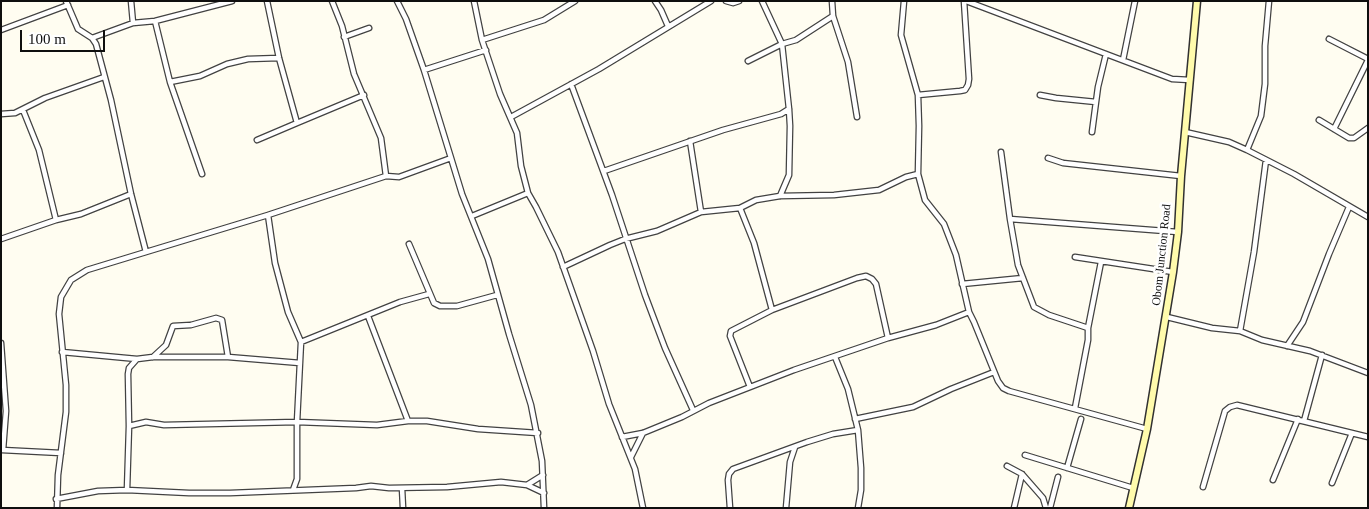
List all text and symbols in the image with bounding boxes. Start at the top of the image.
scale bar [22,20,108,52]
text: 100 m [28,31,66,47]
street label: Obom Junction Road [1150,204,1174,306]

